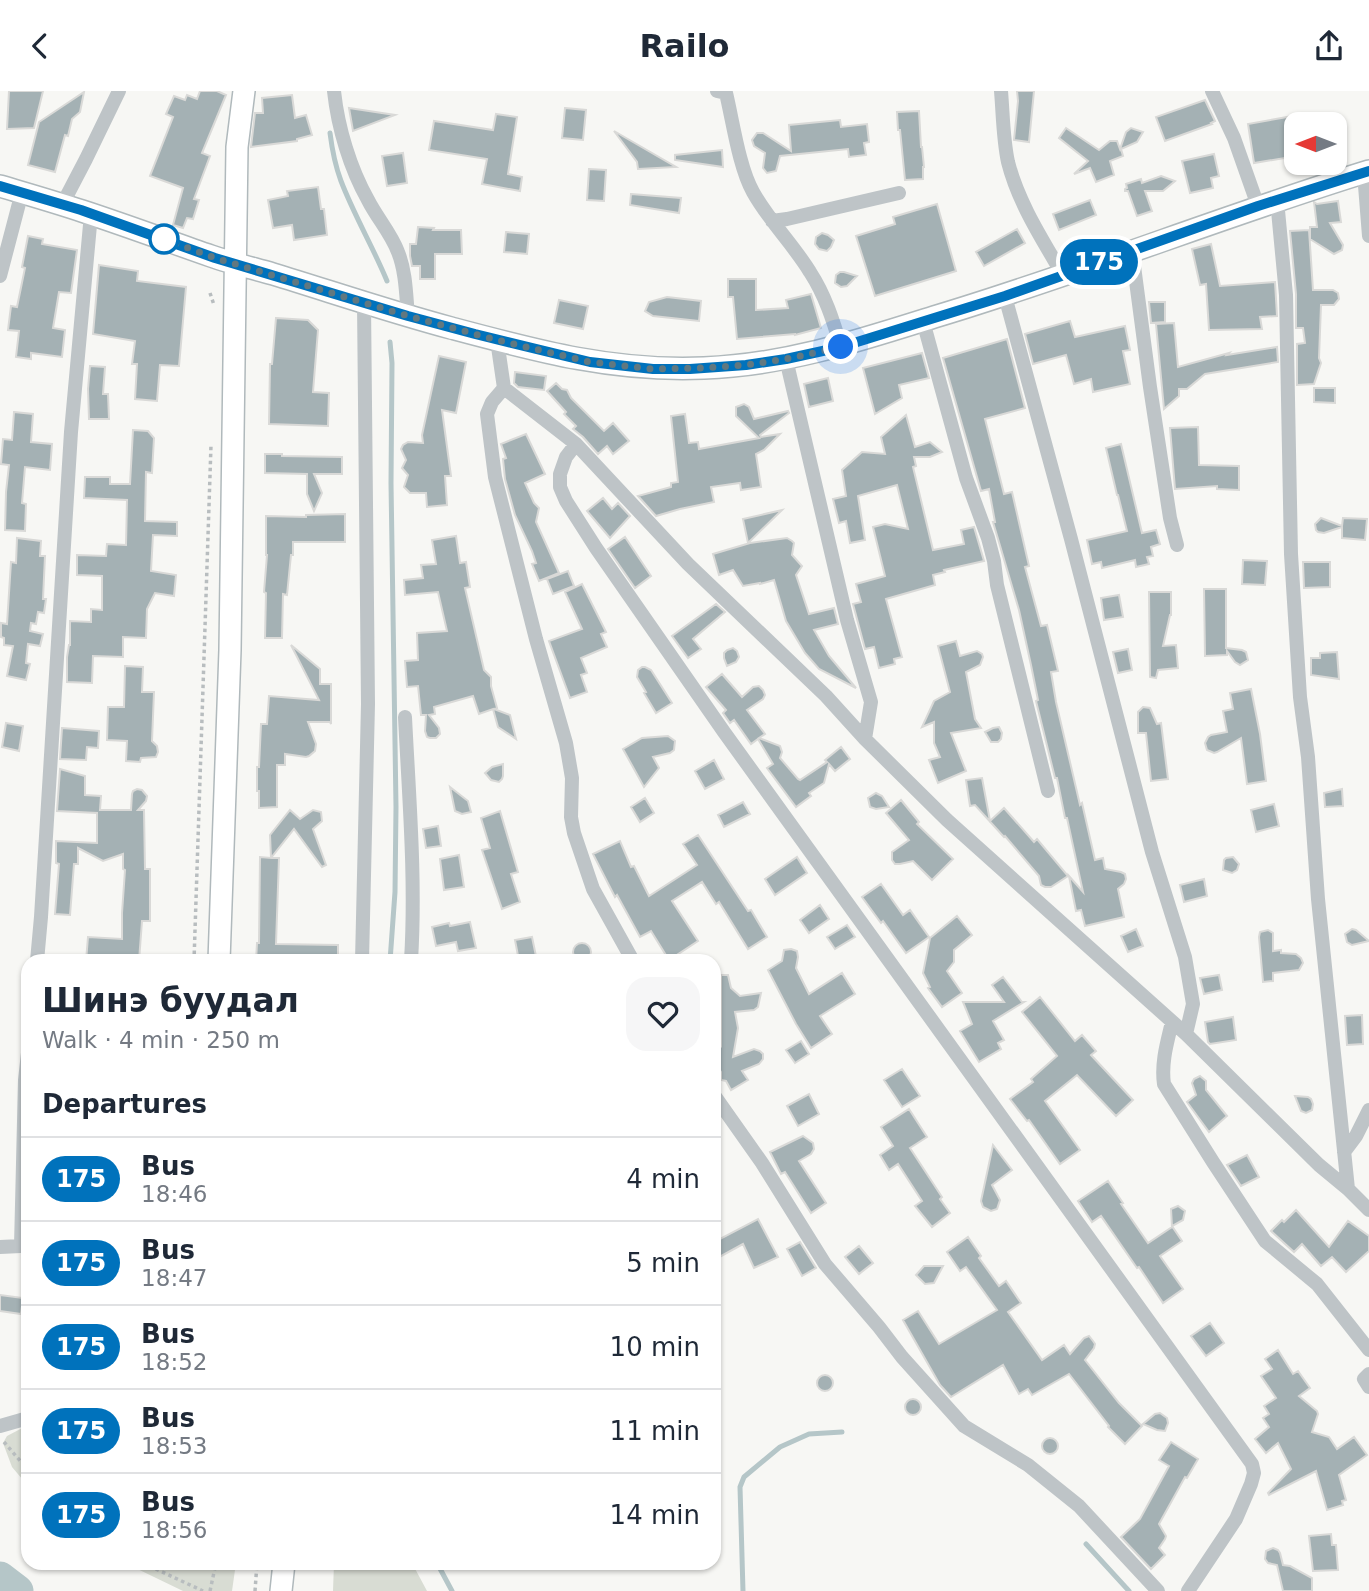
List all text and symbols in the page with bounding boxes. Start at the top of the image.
icon: back [21,27,59,65]
text: Railo [639,27,730,65]
icon: share [1310,27,1348,65]
north arrow [1284,112,1348,175]
map controls [1284,112,1347,175]
unlabelled marker [149,224,179,254]
line badge: 175 [1059,239,1139,285]
text: 175 [1074,248,1124,276]
your location [823,329,858,364]
button: heart [626,977,700,1051]
text: Шинэ буудал [42,981,299,1020]
text: Walk · 4 min · 250 m [42,1027,280,1053]
text: Departures [42,1089,207,1119]
text: Bus [141,1151,195,1181]
text: 4 min [626,1164,700,1194]
text: 175 [56,1165,106,1193]
text: 18:46 [141,1181,207,1207]
text: Bus [141,1235,195,1265]
text: 5 min [626,1248,700,1278]
text: 175 [56,1249,106,1277]
text: 18:47 [141,1265,207,1291]
text: Bus [141,1319,195,1349]
text: 10 min [610,1332,700,1362]
text: 175 [56,1333,106,1361]
text: 18:52 [141,1349,207,1375]
text: Bus [141,1403,195,1433]
text: 11 min [610,1416,700,1446]
text: 175 [56,1417,106,1445]
text: 18:53 [141,1433,207,1459]
text: Bus [141,1487,195,1517]
text: 14 min [610,1500,700,1530]
text: 175 [56,1501,106,1529]
text: 18:56 [141,1517,207,1543]

